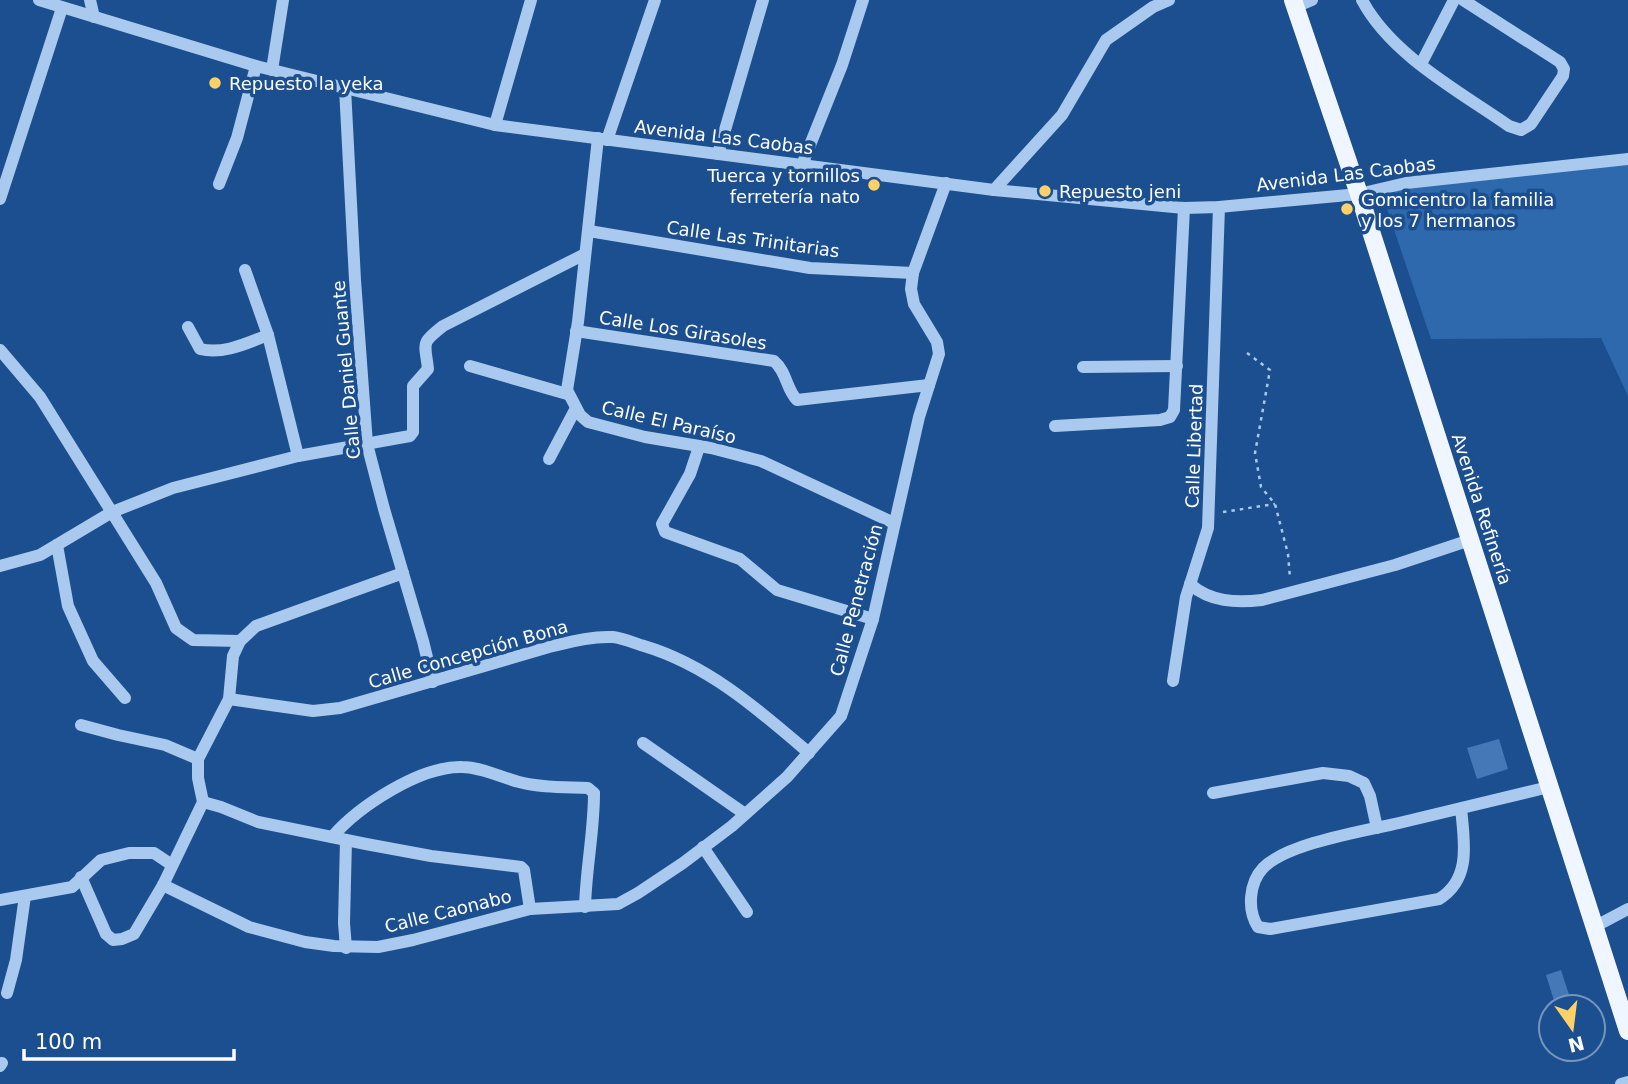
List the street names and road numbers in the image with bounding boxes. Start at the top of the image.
street label: Avenida Las Caobas [633,116,815,158]
street label: Avenida Las Caobas [1255,153,1437,195]
street label: Calle Las Trinitarias [665,216,841,262]
street label: Calle Daniel Guante [328,280,364,460]
street label: Calle Los Girasoles [598,306,768,354]
street label: Calle Libertad [1181,383,1207,509]
street label: Calle El Paraíso [600,396,738,448]
street label: Avenida Refinería [1448,431,1516,587]
street label: Calle Penetración [826,521,886,679]
street label: Calle Concepción Bona [366,615,570,693]
street label: Calle Caonabo [382,885,514,937]

